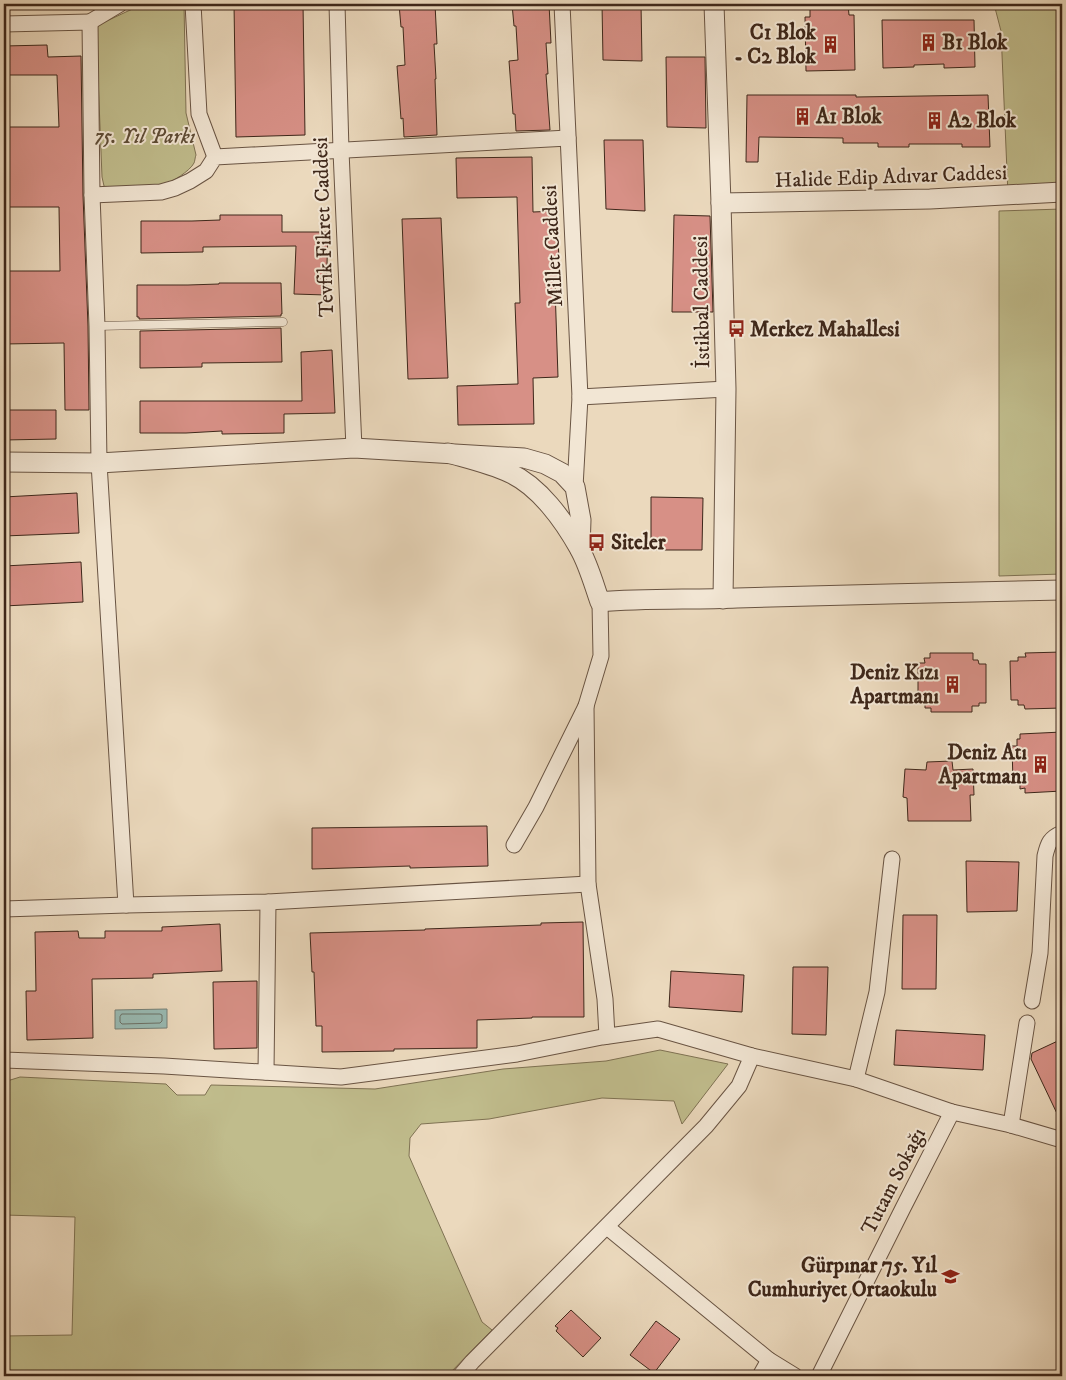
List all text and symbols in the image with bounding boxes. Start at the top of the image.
place label: C1 Blok - C2 Blok [734,20,817,70]
place label: B1 Blok [942,30,1008,56]
building icon: B1 Blok [918,32,938,52]
building icon: C1 Blok - C2 Blok [820,34,840,54]
place label: A1 Blok [815,104,882,130]
building icon: A1 Blok [792,106,812,126]
place label: A2 Blok [947,108,1017,134]
building icon: A2 Blok [924,110,944,130]
park label: 75. Yıl Parkı [95,124,196,150]
street label: Tevfik Fikret Caddesi [308,137,340,317]
street label: Halide Edip Adıvar Caddesi [774,160,1008,194]
street label: Millet Caddesi [537,184,569,308]
street label: İstikbal Caddesi [687,235,716,369]
place label: Merkez Mahallesi [750,317,900,343]
bus stop icon: Merkez Mahallesi [726,319,746,339]
place label: Siteler [611,530,667,556]
bus stop icon: Siteler [587,532,607,552]
place label: Deniz Kızı Apartmanı [850,660,940,710]
building icon: Deniz Kızı Apartmanı [943,674,963,694]
place label: Deniz Atı Apartmanı [938,740,1028,790]
building icon: Deniz Atı Apartmanı [1031,754,1051,774]
street label: Tutam Sokağı [856,1124,932,1239]
place label: Gürpınar 75. Yıl Cumhuriyet Ortaokulu [748,1253,938,1303]
school or university icon: Gürpınar 75. Yıl Cumhuriyet Ortaokulu [941,1267,961,1287]

